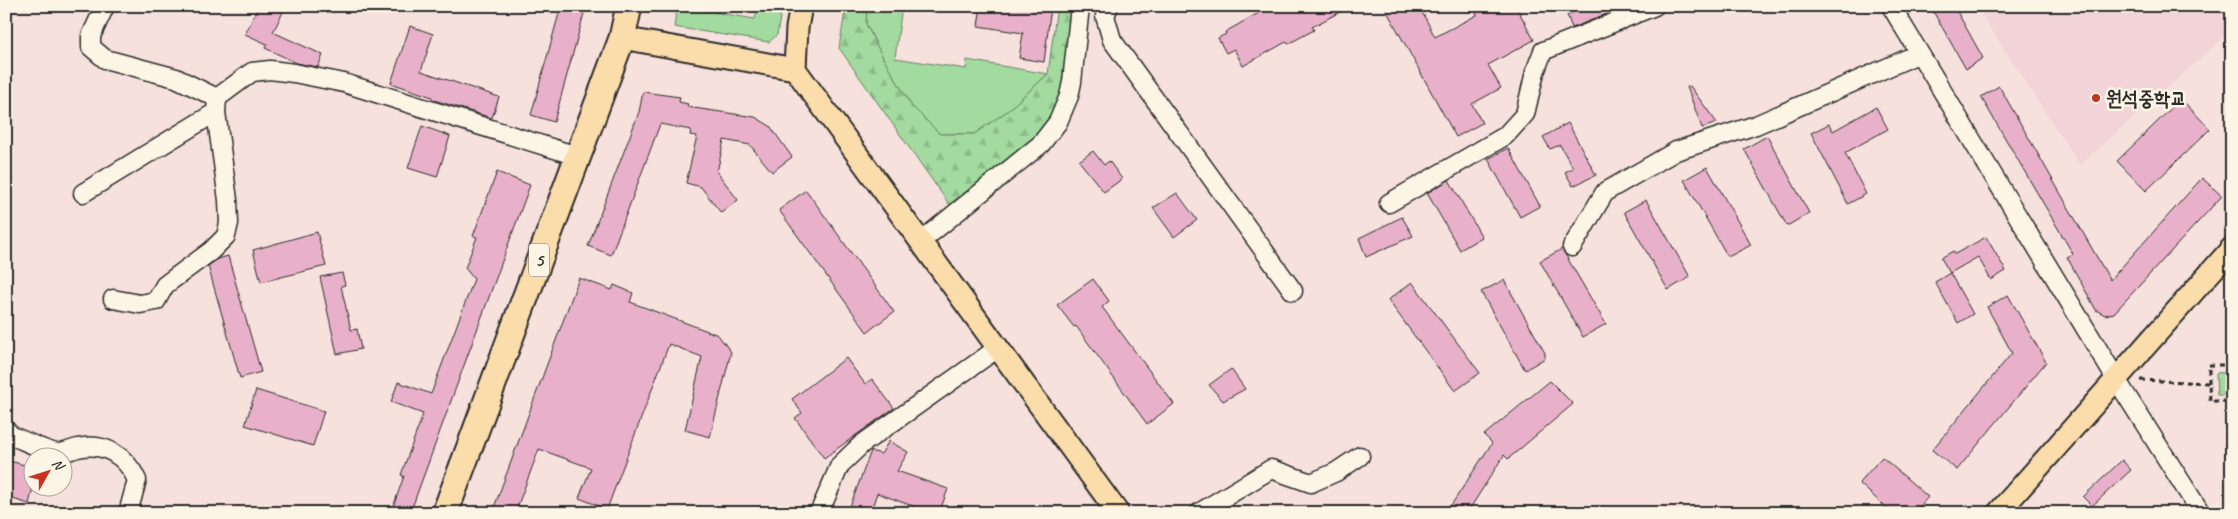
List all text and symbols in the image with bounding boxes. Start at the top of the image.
place label: 원석중학교 [2106,86,2186,111]
marker: 원석중학교 [2090,92,2102,104]
road number: 5 [529,244,549,276]
north arrow [22,446,72,496]
text: N [48,455,69,475]

